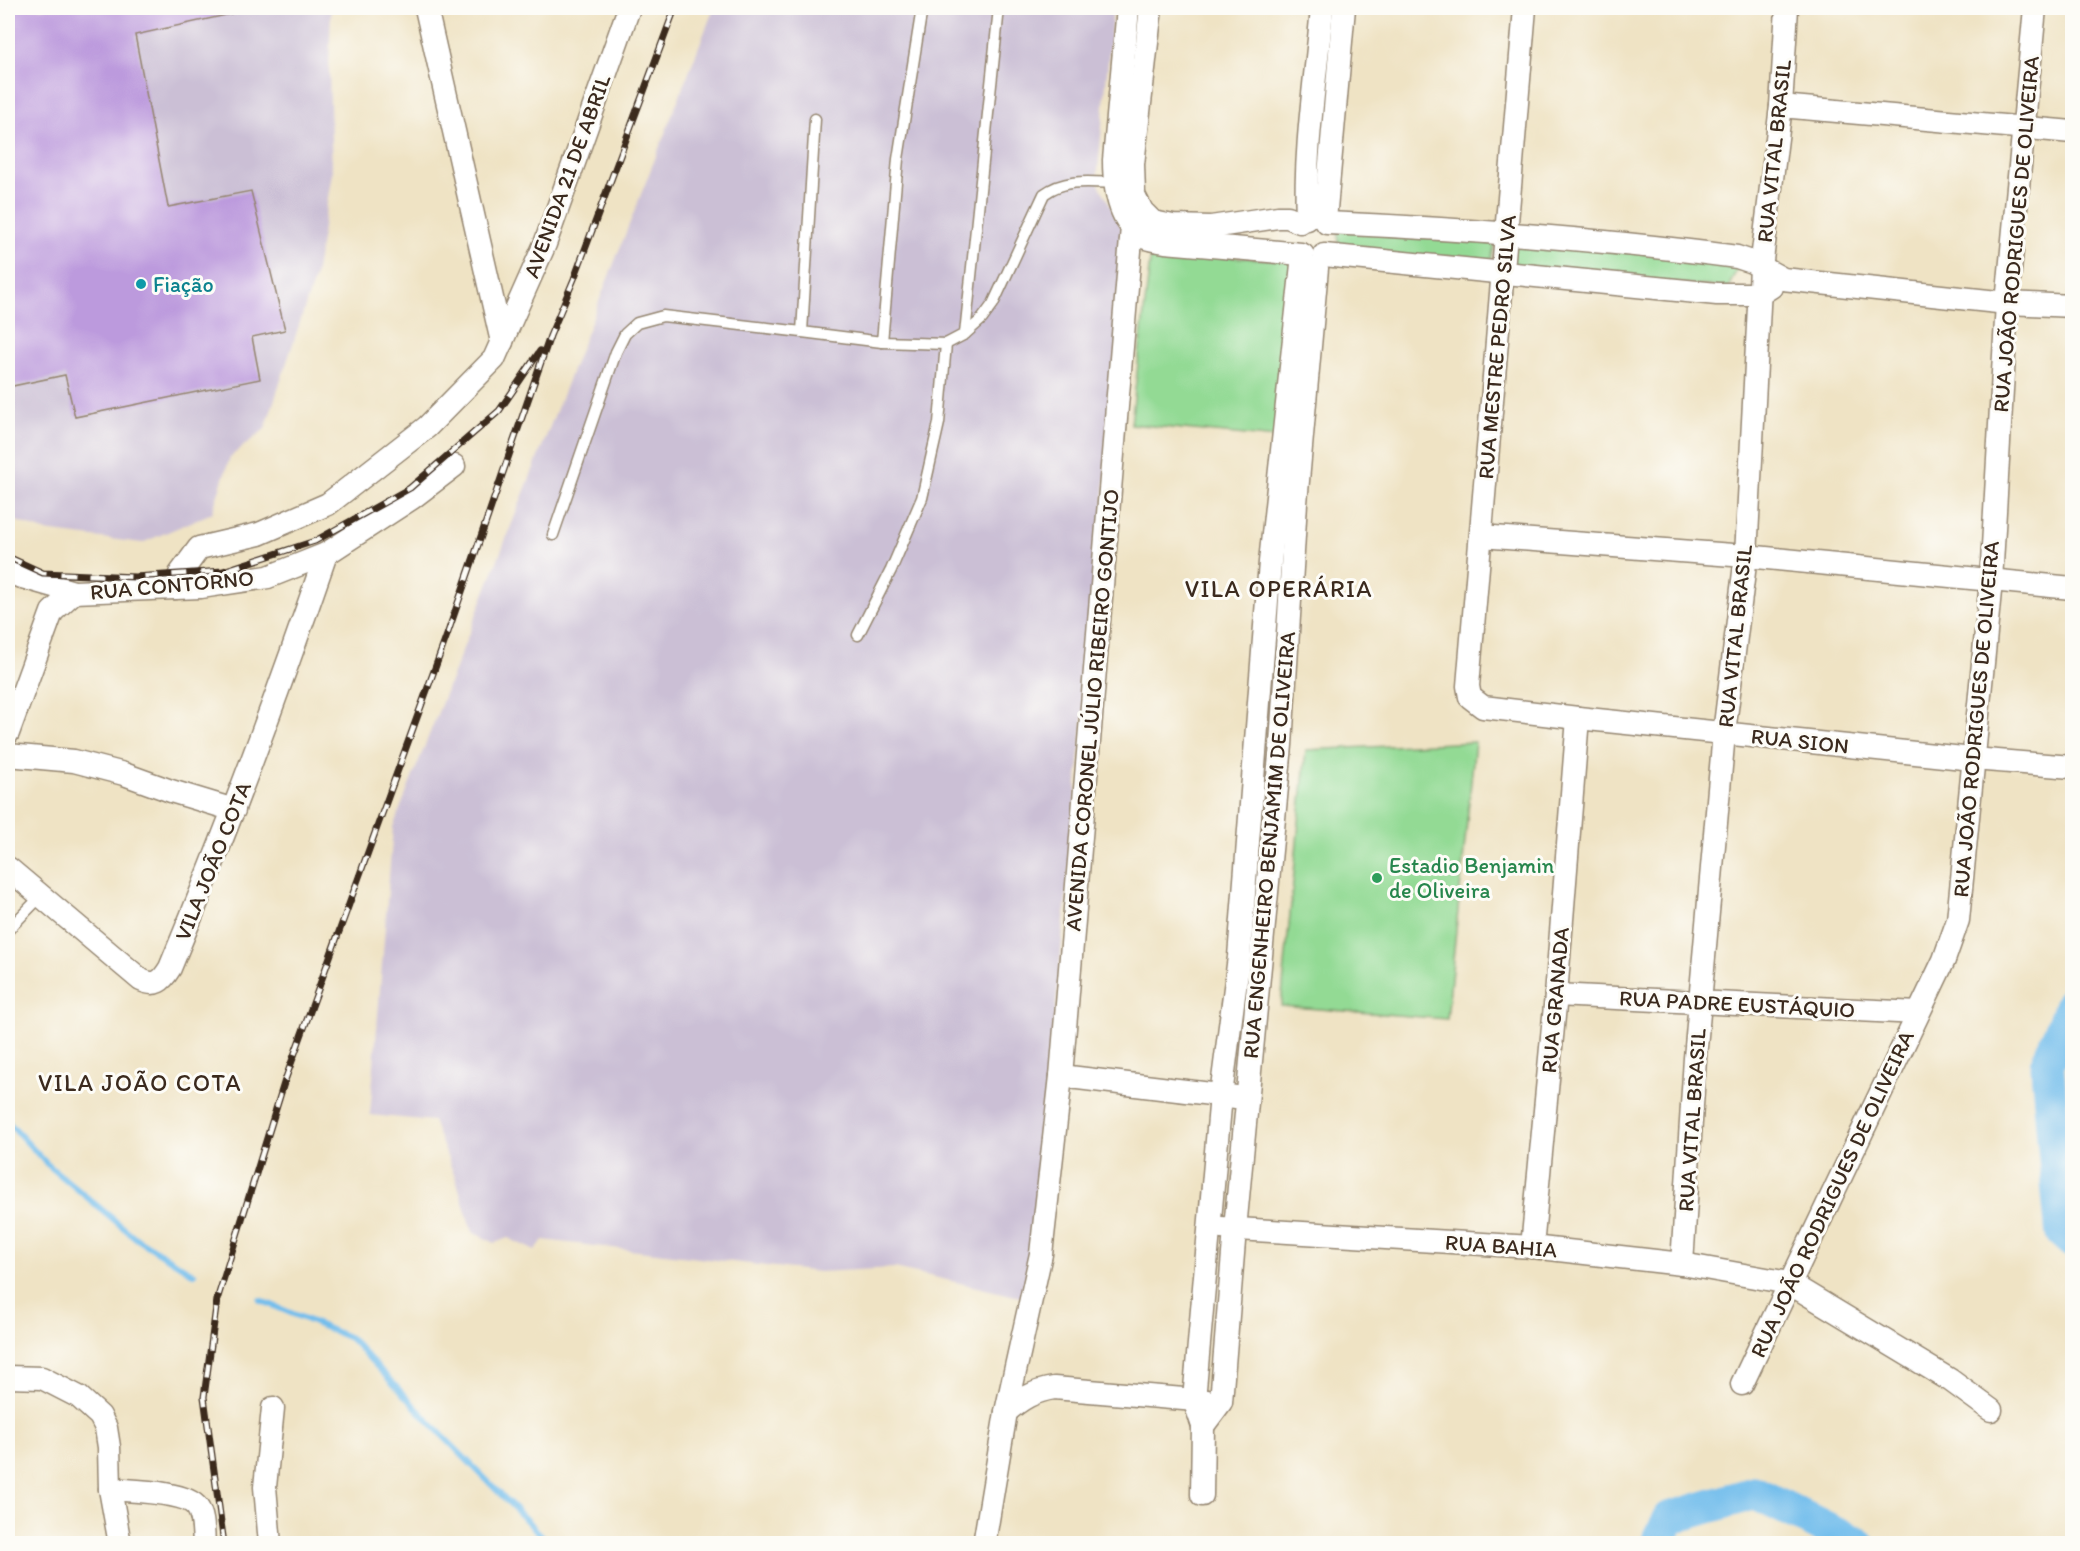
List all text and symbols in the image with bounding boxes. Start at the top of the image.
street label: RUA JOÃO RODRIGUES DE OLIVEIRA [1987,55,2045,413]
street label: RUA VITAL BRASIL [1751,58,1797,244]
street label: AVENIDA 21 DE ABRIL [518,71,616,281]
street label: RUA MESTRE PEDRO SILVA [1472,214,1522,480]
place label: Fiação [153,271,214,298]
marker: Fiação [134,277,148,291]
street label: AVENIDA CORONEL JÚLIO RIBEIRO GONTIJO [1059,488,1125,932]
street label: RUA JOÃO RODRIGUES DE OLIVEIRA [1947,540,2005,898]
street label: RUA VITAL BRASIL [1712,543,1758,729]
street label: RUA CONTORNO [89,564,255,606]
district label: VILA OPERÁRIA [1185,574,1373,603]
street label: RUA ENGENHEIRO BENJAMIM DE OLIVEIRA [1237,630,1301,1060]
street label: RUA SION [1750,722,1850,760]
street label: VILA JOÃO COTA [169,778,257,944]
place label: Estadio Benjamin de Oliveira [1389,852,1555,904]
marker: Estadio Benjamin de Oliveira [1370,871,1384,885]
street label: RUA GRANADA [1535,926,1575,1074]
street label: RUA PADRE EUSTÁQUIO [1618,984,1856,1024]
street label: RUA JOÃO RODRIGUES DE OLIVEIRA [1744,1026,1920,1362]
street label: RUA VITAL BRASIL [1672,1027,1712,1213]
district label: VILA JOÃO COTA [38,1068,242,1097]
street label: RUA BAHIA [1444,1229,1558,1263]

